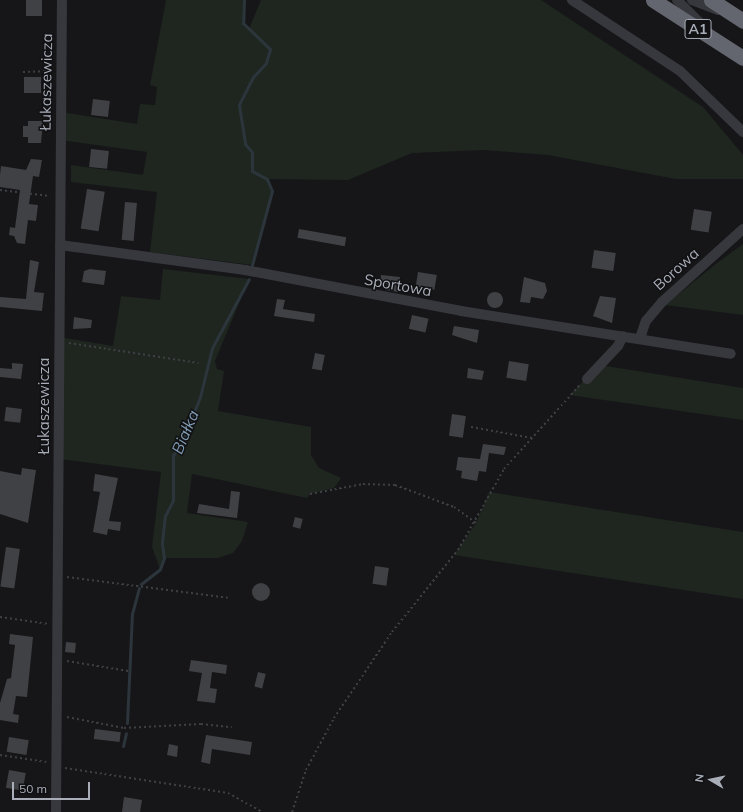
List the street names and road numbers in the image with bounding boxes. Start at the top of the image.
road number: A1 [684,17,712,41]
street label: Łukaszewicza [36,33,56,131]
street label: Borowa [650,244,702,294]
street label: Sportowa [363,270,433,300]
street label: Łukaszewicza [35,357,53,455]

